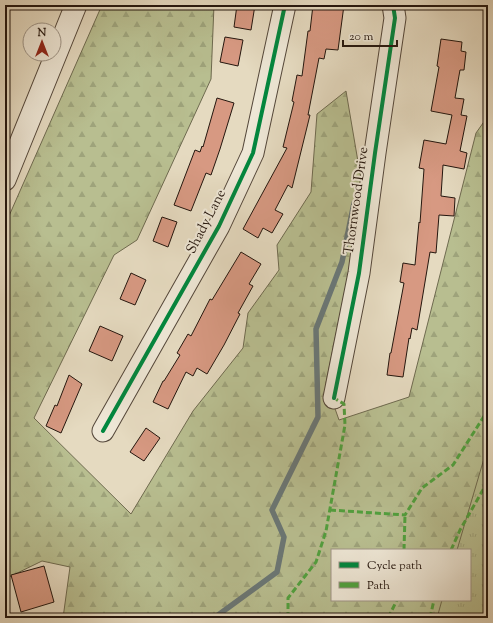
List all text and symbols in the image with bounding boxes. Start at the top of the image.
north arrow [22,22,62,62]
scale bar [343,22,397,48]
text: N [37,25,47,41]
text: 20 m [349,28,374,46]
street label: Thornwood Drive [340,146,374,256]
street label: Shady Lane [182,186,232,258]
legend [331,549,471,601]
text: Cycle path [367,557,422,575]
text: Path [367,577,390,595]

